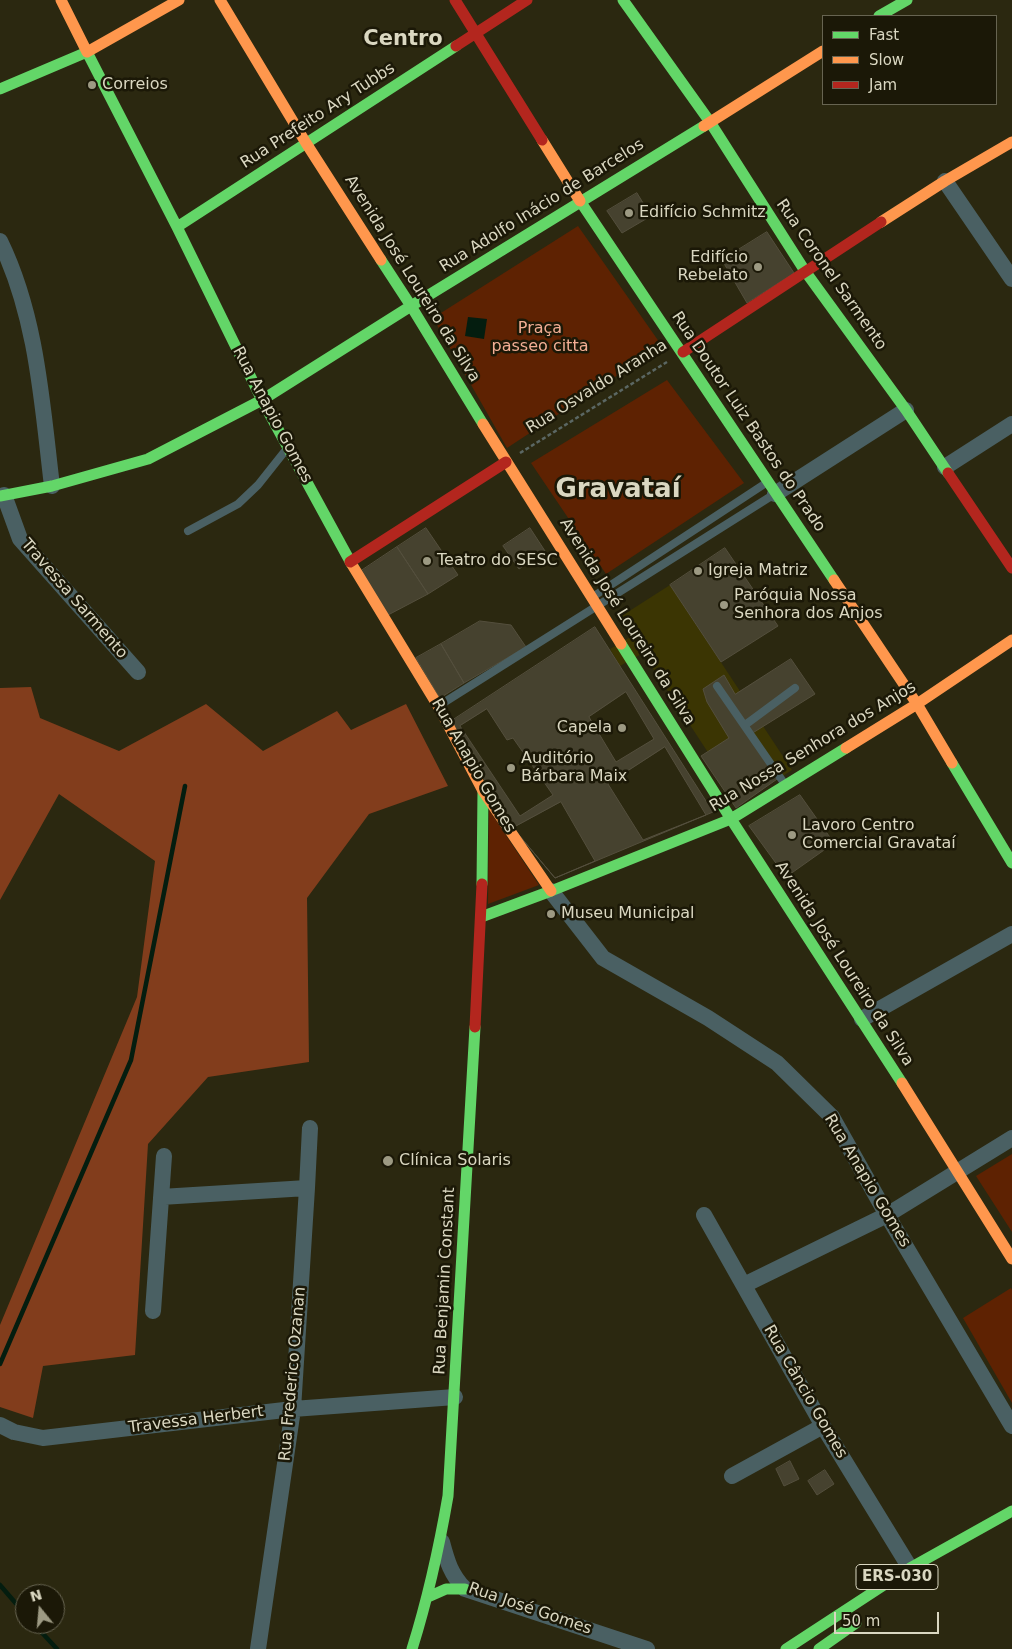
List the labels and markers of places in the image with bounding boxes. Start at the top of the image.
place label: Correios [102,75,168,95]
marker: Correios [86,79,98,91]
place label: Edifício Schmitz [639,203,766,223]
marker: Edifício Schmitz [623,207,635,219]
place label: Edifício Rebelato [677,248,748,286]
marker: Edifício Rebelato [752,261,764,273]
place label: Teatro do SESC [437,551,558,571]
marker: Teatro do SESC [421,555,433,567]
place label: Igreja Matriz [708,561,808,581]
marker: Igreja Matriz [692,565,704,577]
place label: Paróquia Nossa Senhora dos Anjos [734,586,883,624]
marker: Paróquia Nossa Senhora dos Anjos [718,599,730,611]
place label: Capela [557,718,612,738]
marker: Capela [616,722,628,734]
place label: Auditório Bárbara Maix [521,749,627,787]
marker: Auditório Bárbara Maix [505,762,517,774]
place label: Lavoro Centro Comercial Gravataí [802,816,956,854]
marker: Lavoro Centro Comercial Gravataí [786,829,798,841]
place label: Museu Municipal [561,904,695,924]
marker: Museu Municipal [545,908,557,920]
place label: Clínica Solaris [399,1151,511,1171]
marker: Clínica Solaris [381,1154,395,1168]

